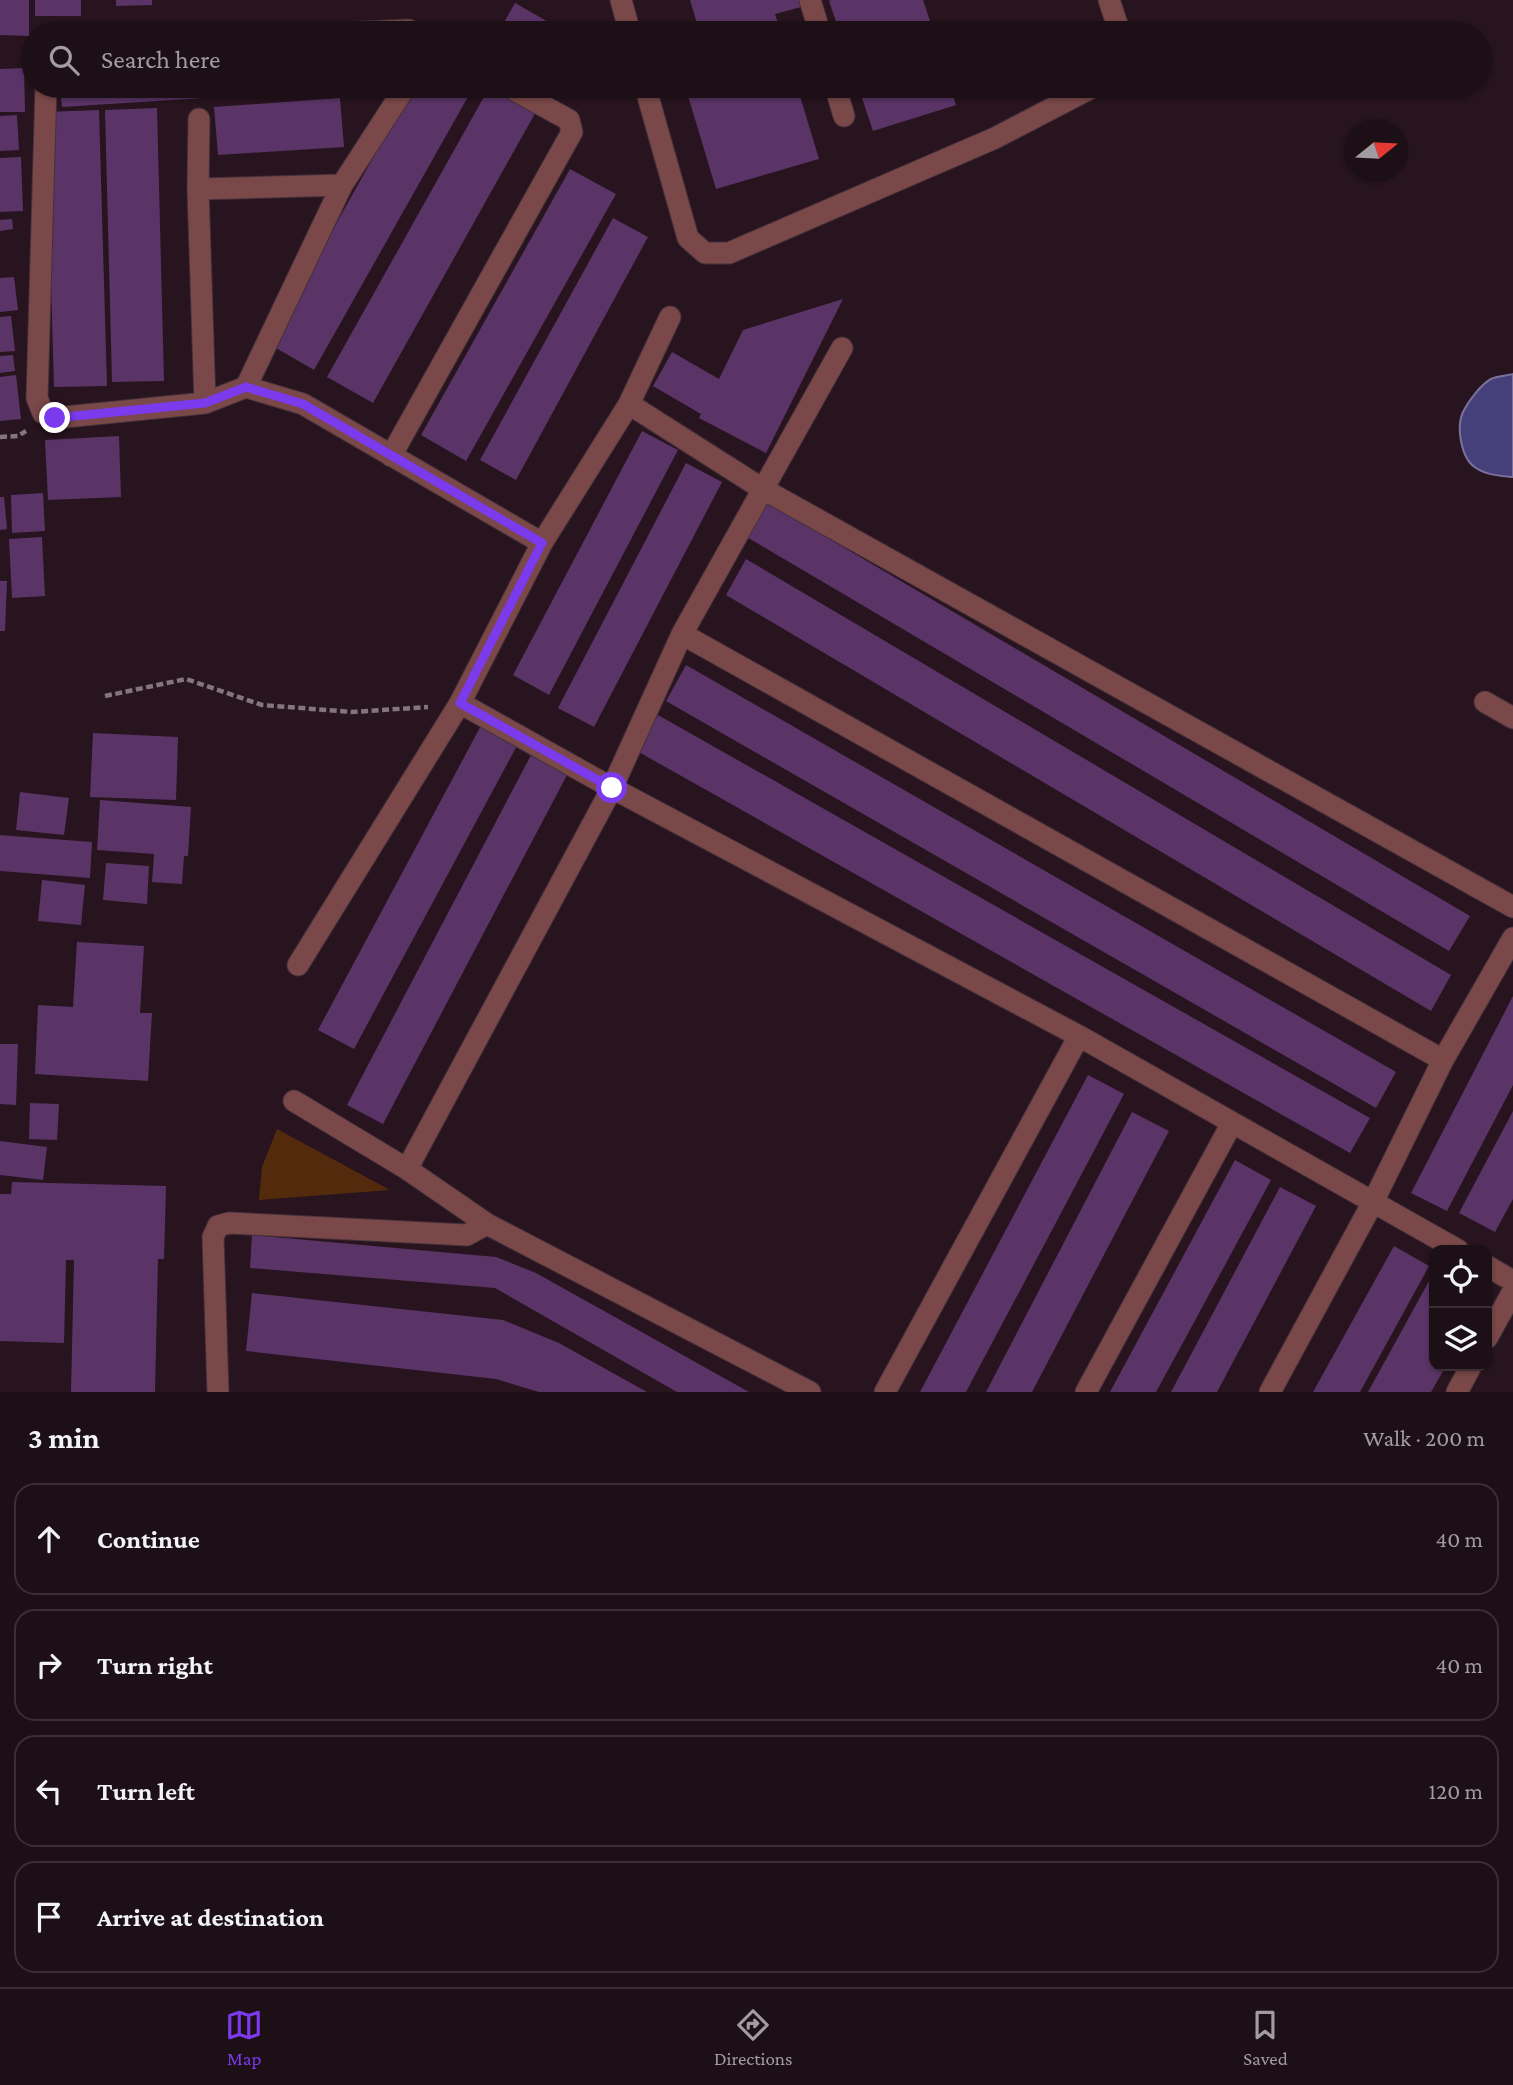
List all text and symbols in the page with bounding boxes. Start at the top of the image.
search box [21,21,1492,98]
icon: search [45,41,83,79]
text: Search here [101,45,220,74]
north arrow [1345,119,1408,182]
route end [39,402,70,433]
route start [596,772,627,803]
map controls [1429,1245,1492,1371]
button: locate [1429,1245,1492,1308]
button: layers [1429,1308,1492,1371]
text: 3 min [28,1421,100,1454]
text: Walk · 200 m [1363,1425,1485,1451]
icon: ahead [30,1520,68,1558]
text: Continue [97,1525,200,1554]
text: 40 m [1435,1526,1483,1552]
icon: right [30,1646,68,1684]
text: Turn right [97,1651,213,1680]
text: 40 m [1435,1652,1483,1678]
icon: left [30,1772,68,1810]
text: Turn left [97,1777,195,1806]
text: 120 m [1429,1778,1483,1804]
icon: arrive [30,1898,68,1936]
text: Arrive at destination [97,1903,324,1932]
tab: Map [225,2006,263,2069]
tab: Directions [714,2006,793,2069]
tab: Saved [1243,2006,1288,2069]

